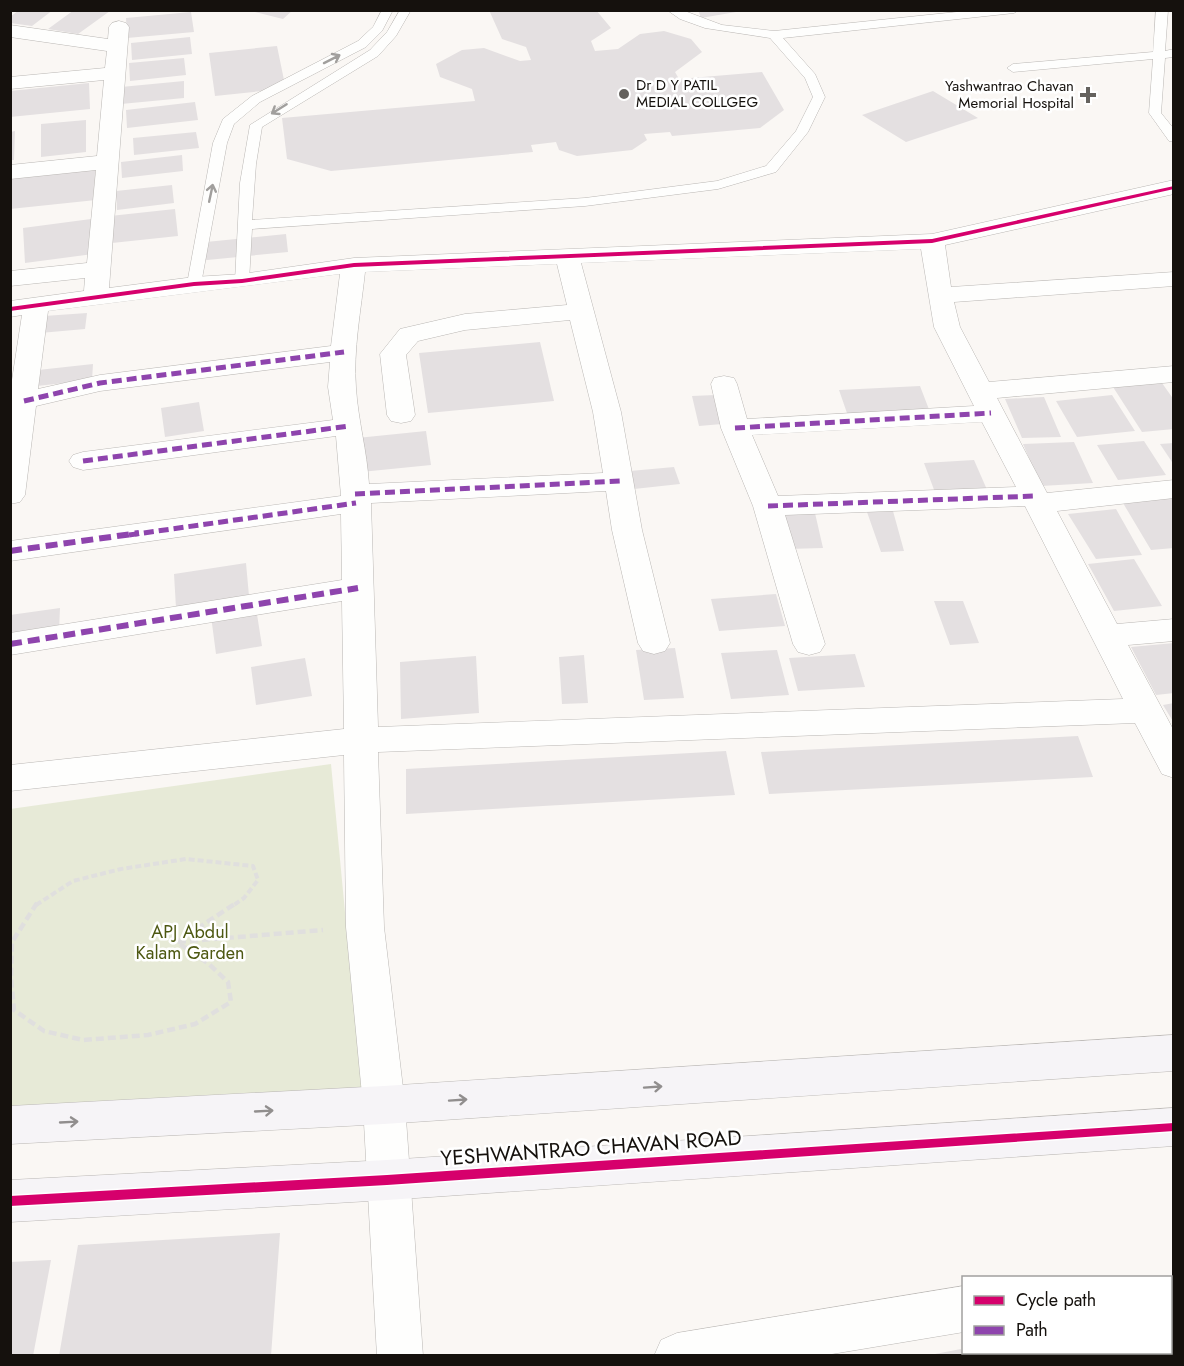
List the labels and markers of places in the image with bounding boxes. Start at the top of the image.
place label: Dr D Y PATIL MEDIAL COLLGEG [636,74,758,113]
place label: Yashwantrao Chavan Memorial Hospital [945,75,1074,114]
marker: Yashwantrao Chavan Memorial Hospital [1079,86,1097,104]
marker: Dr D Y PATIL MEDIAL COLLGEG [617,87,631,101]

